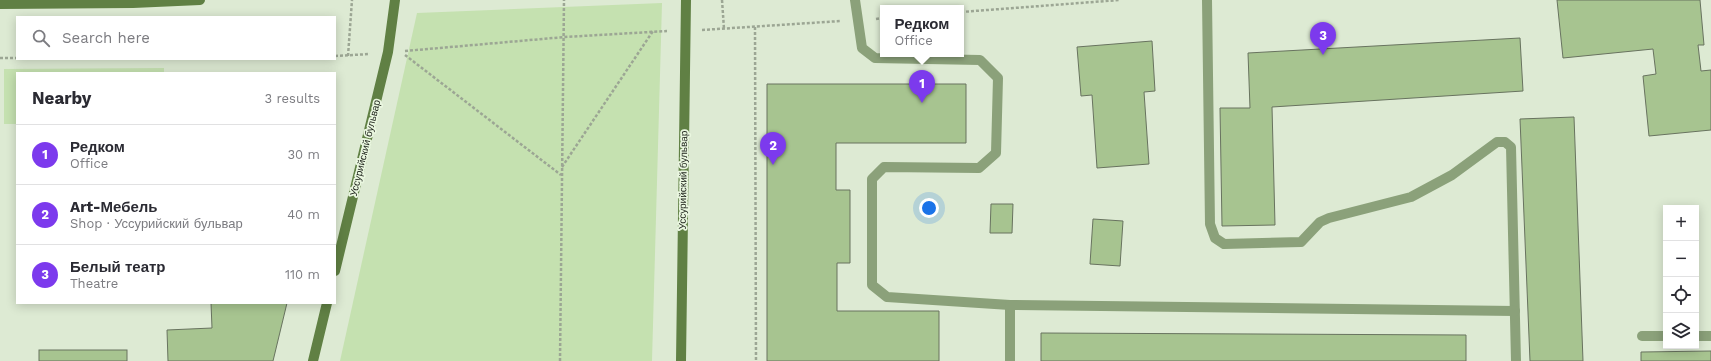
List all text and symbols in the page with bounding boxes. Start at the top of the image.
popup [880,5,964,57]
text: Редком [895,15,949,33]
search box [16,16,336,60]
pin: 3 [1310,22,1336,55]
icon: search [30,27,52,49]
text: Search here [62,29,150,47]
text: Office [895,33,933,48]
pin: 1 [909,70,935,103]
text: Nearby [32,88,91,108]
text: 3 results [265,91,320,106]
street label: Уссурийский бульвар [348,98,382,197]
street label: Уссурийский бульвар [677,130,689,230]
pin: 2 [760,132,786,165]
text: Редком [70,138,125,156]
text: 1 [42,147,48,162]
text: 30 m [288,147,320,162]
text: Office [70,156,108,171]
text: Art-Мебель [70,198,158,216]
your location [919,198,939,218]
map controls [1663,205,1699,349]
button: + [1663,205,1699,241]
text: 2 [41,207,49,222]
text: 40 m [287,207,320,222]
text: Shop · Уссурийский бульвар [70,216,243,231]
button: − [1663,241,1699,277]
text: Белый театр [70,258,166,276]
text: 3 [41,267,49,282]
text: 110 m [285,267,320,282]
text: Theatre [70,276,118,291]
button: locate [1663,277,1699,313]
button: layers [1663,313,1699,349]

